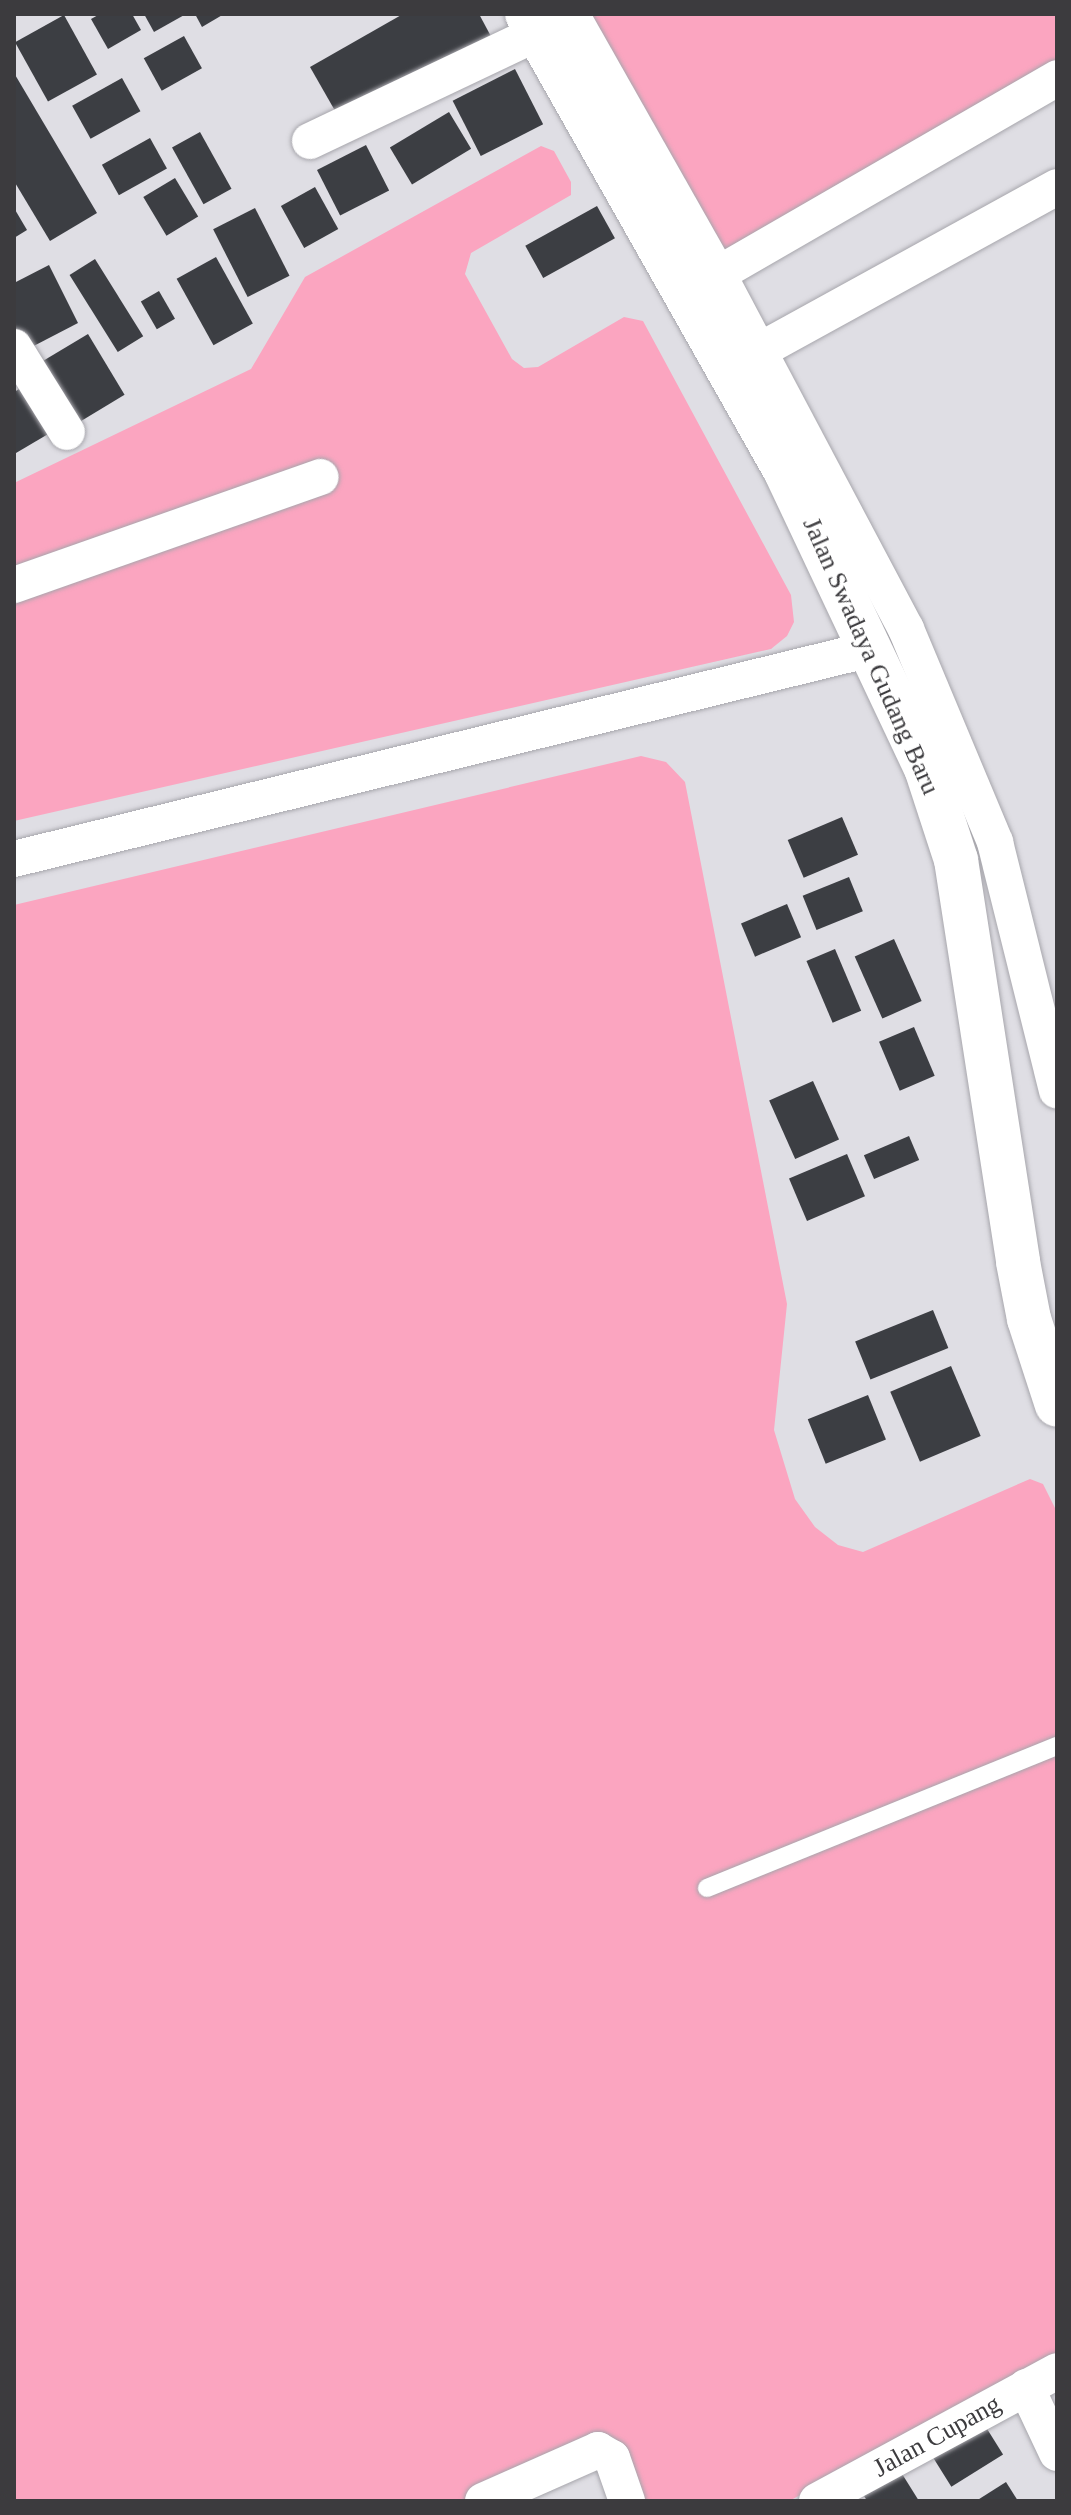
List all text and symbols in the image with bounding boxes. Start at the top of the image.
street label: Jalan Swadaya Gudang Baru [796,513,946,799]
street label: Jalan Cupang [868,2388,1006,2484]

